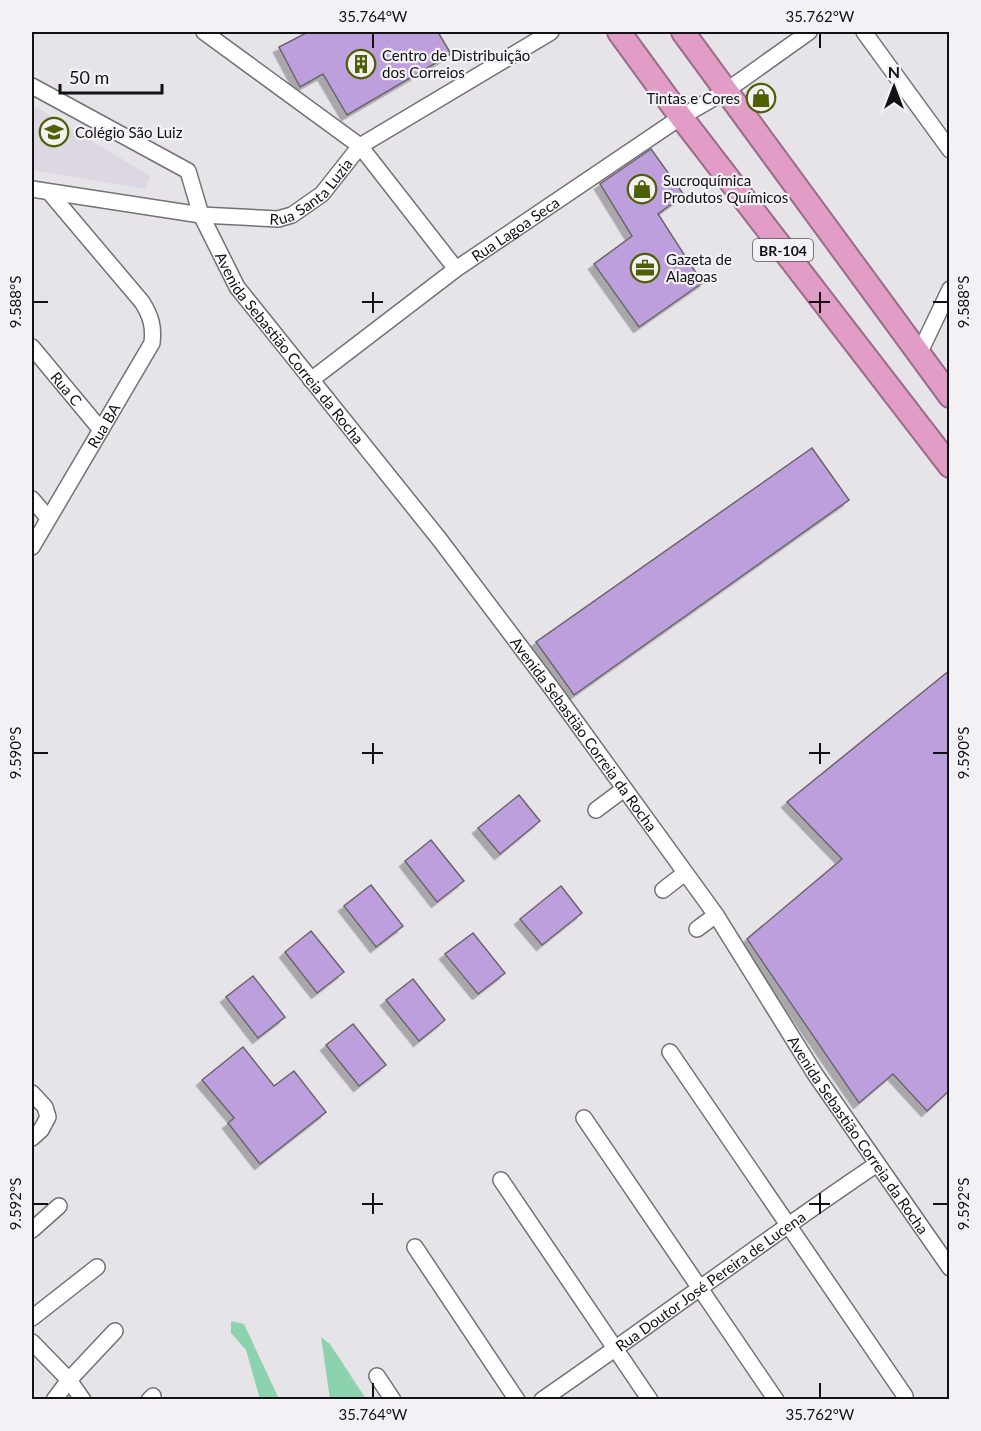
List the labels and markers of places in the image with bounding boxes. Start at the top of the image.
place label: Centro de Distribuição dos Correios [382,46,530,81]
building icon: Centro de Distribuição dos Correios [345,48,377,80]
shop icon: Tintas e Cores [745,82,777,114]
place label: Tintas e Cores [646,89,740,107]
school or university icon: Colégio São Luiz [38,116,70,148]
place label: Colégio São Luiz [75,123,183,141]
place label: Sucroquímica Produtos Químicos [663,171,788,206]
shop icon: Sucroquímica Produtos Químicos [626,173,658,205]
place label: Gazeta de Alagoas [666,250,732,285]
office icon: Gazeta de Alagoas [629,252,661,284]

